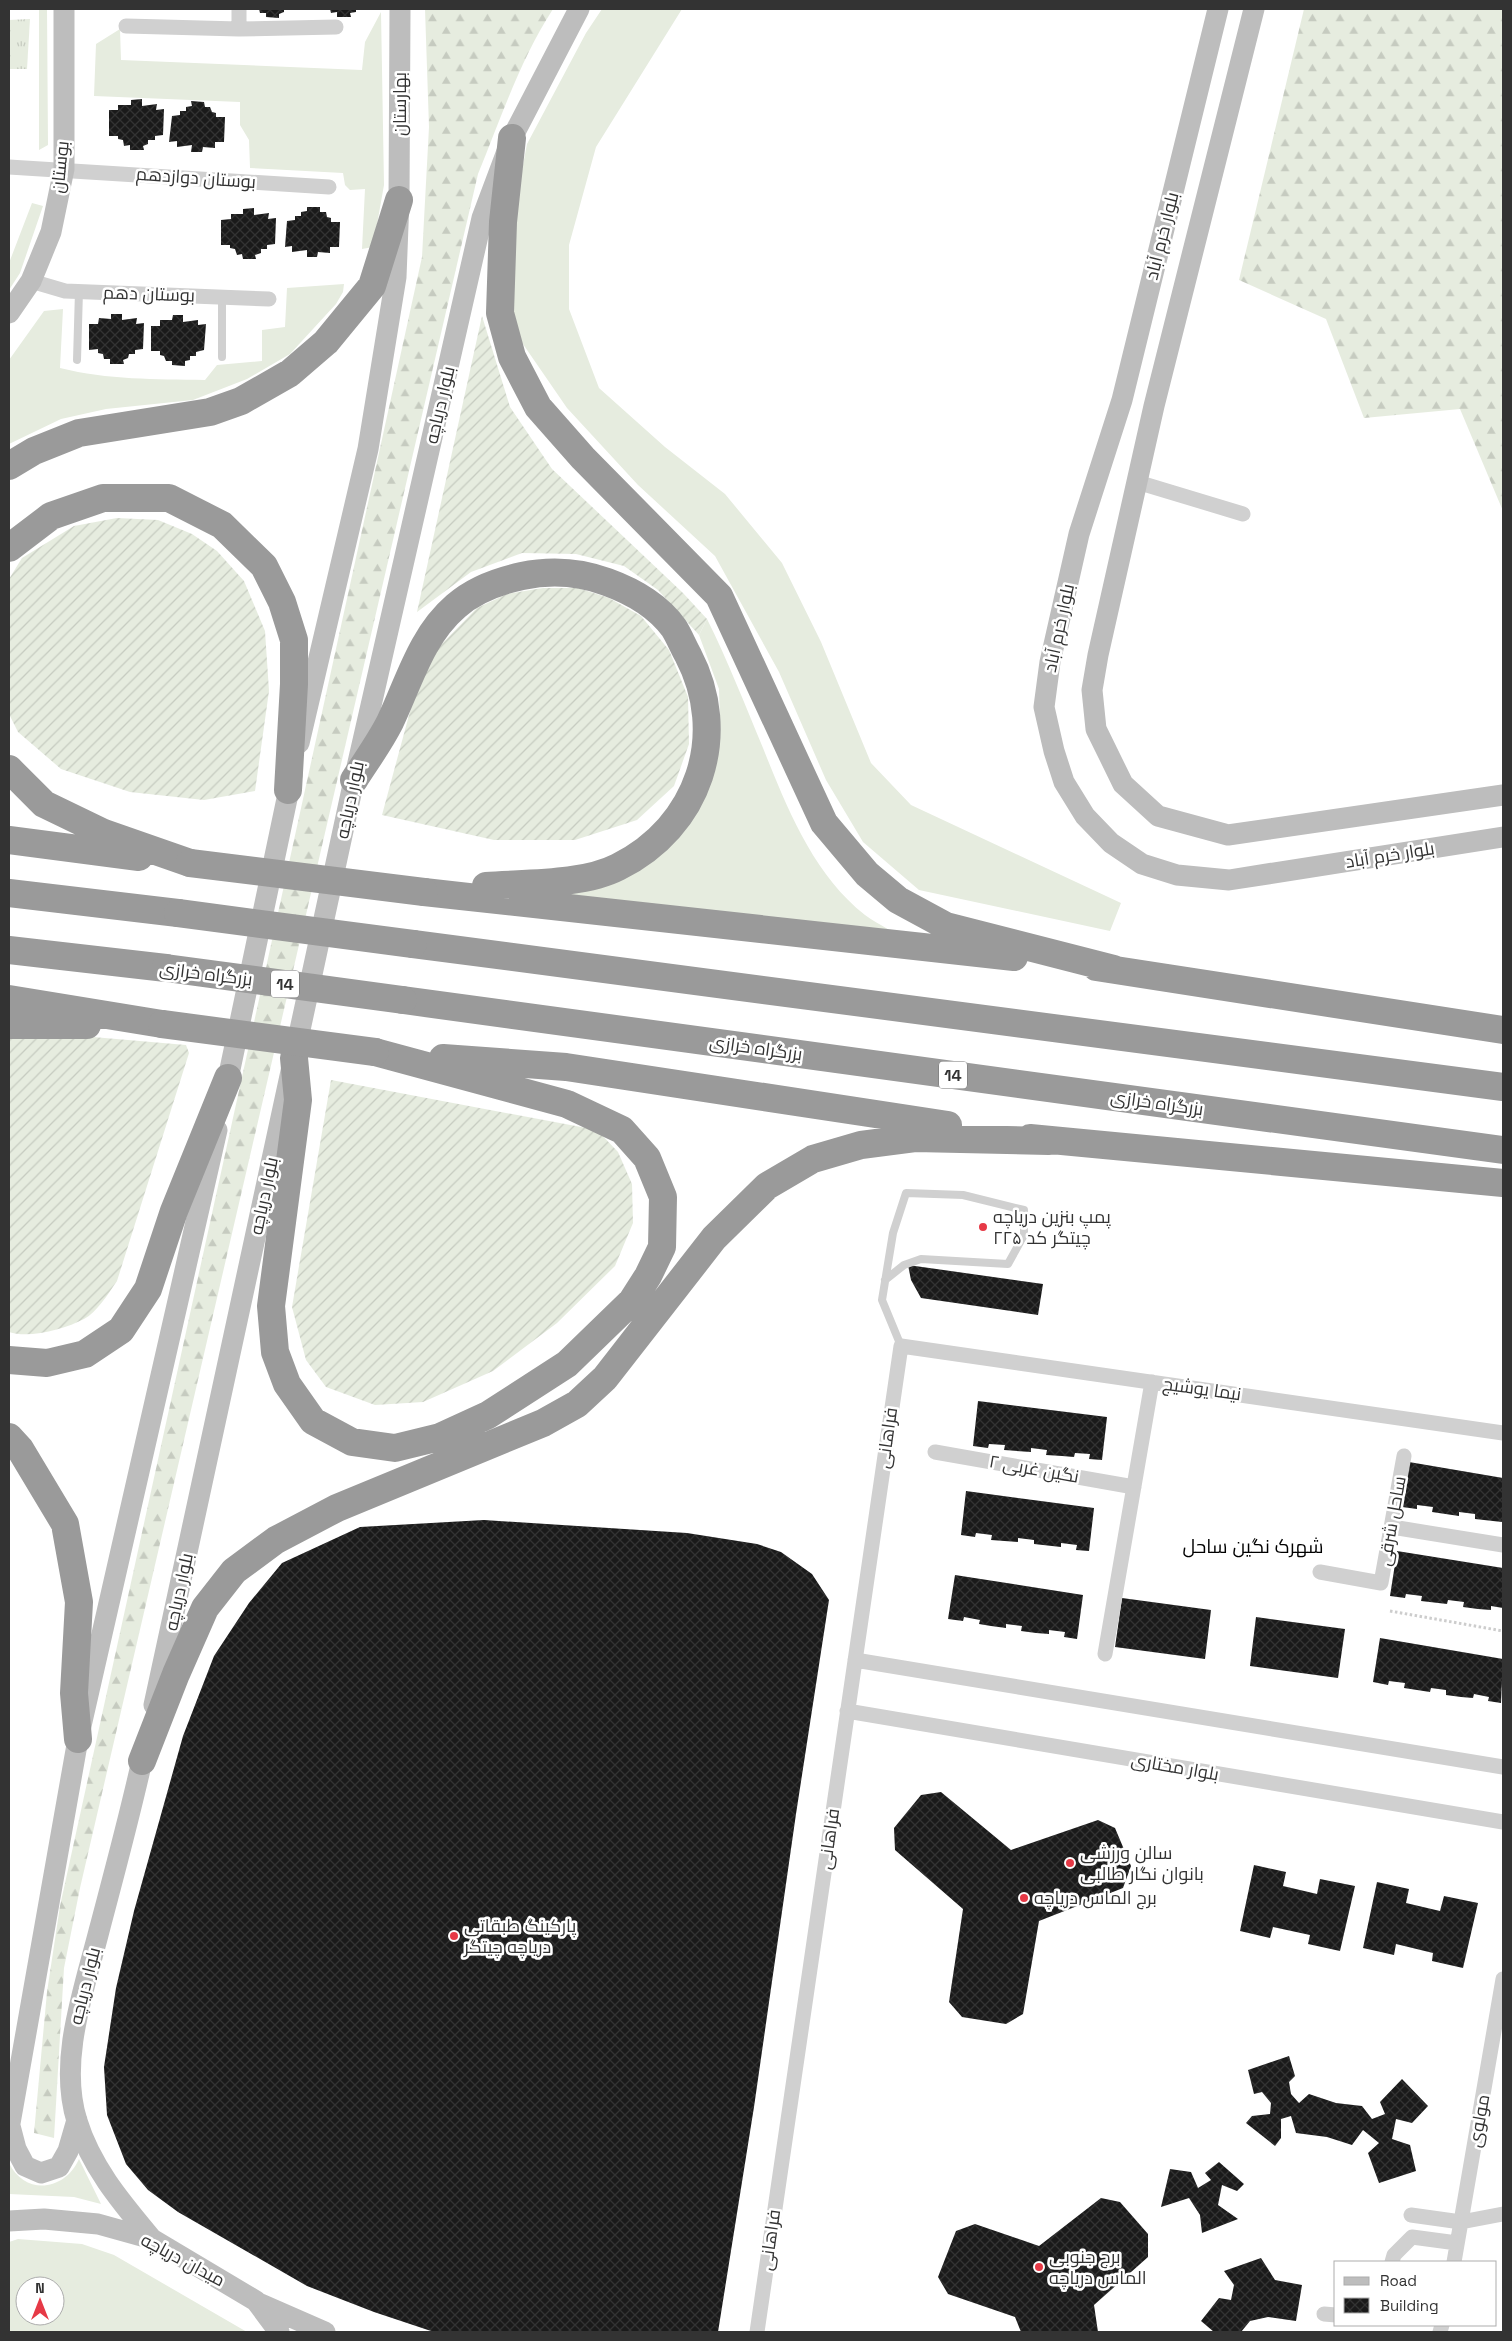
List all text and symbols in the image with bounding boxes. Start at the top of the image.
street label: بهارستان [388,72,411,136]
street label: بوستان [45,140,74,194]
street label: بوستان دوازدهم [135,162,257,194]
street label: بلوار خرم آباد [1139,189,1185,283]
street label: بوستان دهم [103,280,195,308]
street label: بلوار دریاچه [419,364,461,446]
street label: بلوار خرم آباد [1038,582,1080,674]
street label: بلوار دریاچه [330,759,370,841]
street label: بلوار خرم آباد [1344,836,1436,874]
street label: بزرگراه خرازی [158,956,254,991]
road number: 14 [271,971,299,998]
street label: بزرگراه خرازی [708,1030,804,1065]
road number: 14 [939,1062,967,1088]
street label: بزرگراه خرازی [1109,1085,1205,1120]
street label: بلوار دریاچه [244,1155,284,1237]
place label: پمپ بنزین دریاچه چیتگر کد ۲۲۵ [993,1205,1111,1250]
marker: پمپ بنزین دریاچه چیتگر کد ۲۲۵ [977,1221,989,1233]
street label: نیما یوشیج [1161,1372,1243,1406]
street label: فراهانی [871,1406,902,1470]
street label: نگین غربی ۲ [987,1449,1081,1488]
street label: ساحل شرقی [1372,1474,1411,1568]
district label: شهرک نگین ساحل [1182,1534,1324,1559]
street label: بلوار دریاچه [159,1551,199,1633]
street label: بلوار مختاری [1129,1747,1221,1786]
street label: فراهانی [813,1807,844,1871]
place label: سالن ورزشی بانوان نگار طالبی [1080,1841,1204,1885]
marker: سالن ورزشی بانوان نگار طالبی [1064,1857,1076,1869]
place label: برج الماس دریاچه [1034,1886,1157,1910]
marker: برج الماس دریاچه [1018,1892,1030,1904]
place label: پارکینگ طبقاتی دریاچه چیتگر [463,1914,576,1959]
marker: پارکینگ طبقاتی دریاچه چیتگر [448,1930,460,1942]
street label: بلوار دریاچه [64,1945,106,2027]
street label: مولوی [1463,2093,1494,2149]
street label: فراهانی [754,2208,785,2272]
street label: میدان دریاچه [137,2228,229,2292]
place label: برج جنوبی الماس دریاچه [1049,2245,1147,2290]
marker: برج جنوبی الماس دریاچه [1033,2261,1045,2273]
legend [1334,2261,1497,2326]
text: Road [1380,2271,1417,2290]
north arrow [15,2276,65,2326]
text: N [35,2279,45,2297]
text: Building [1380,2296,1439,2315]

